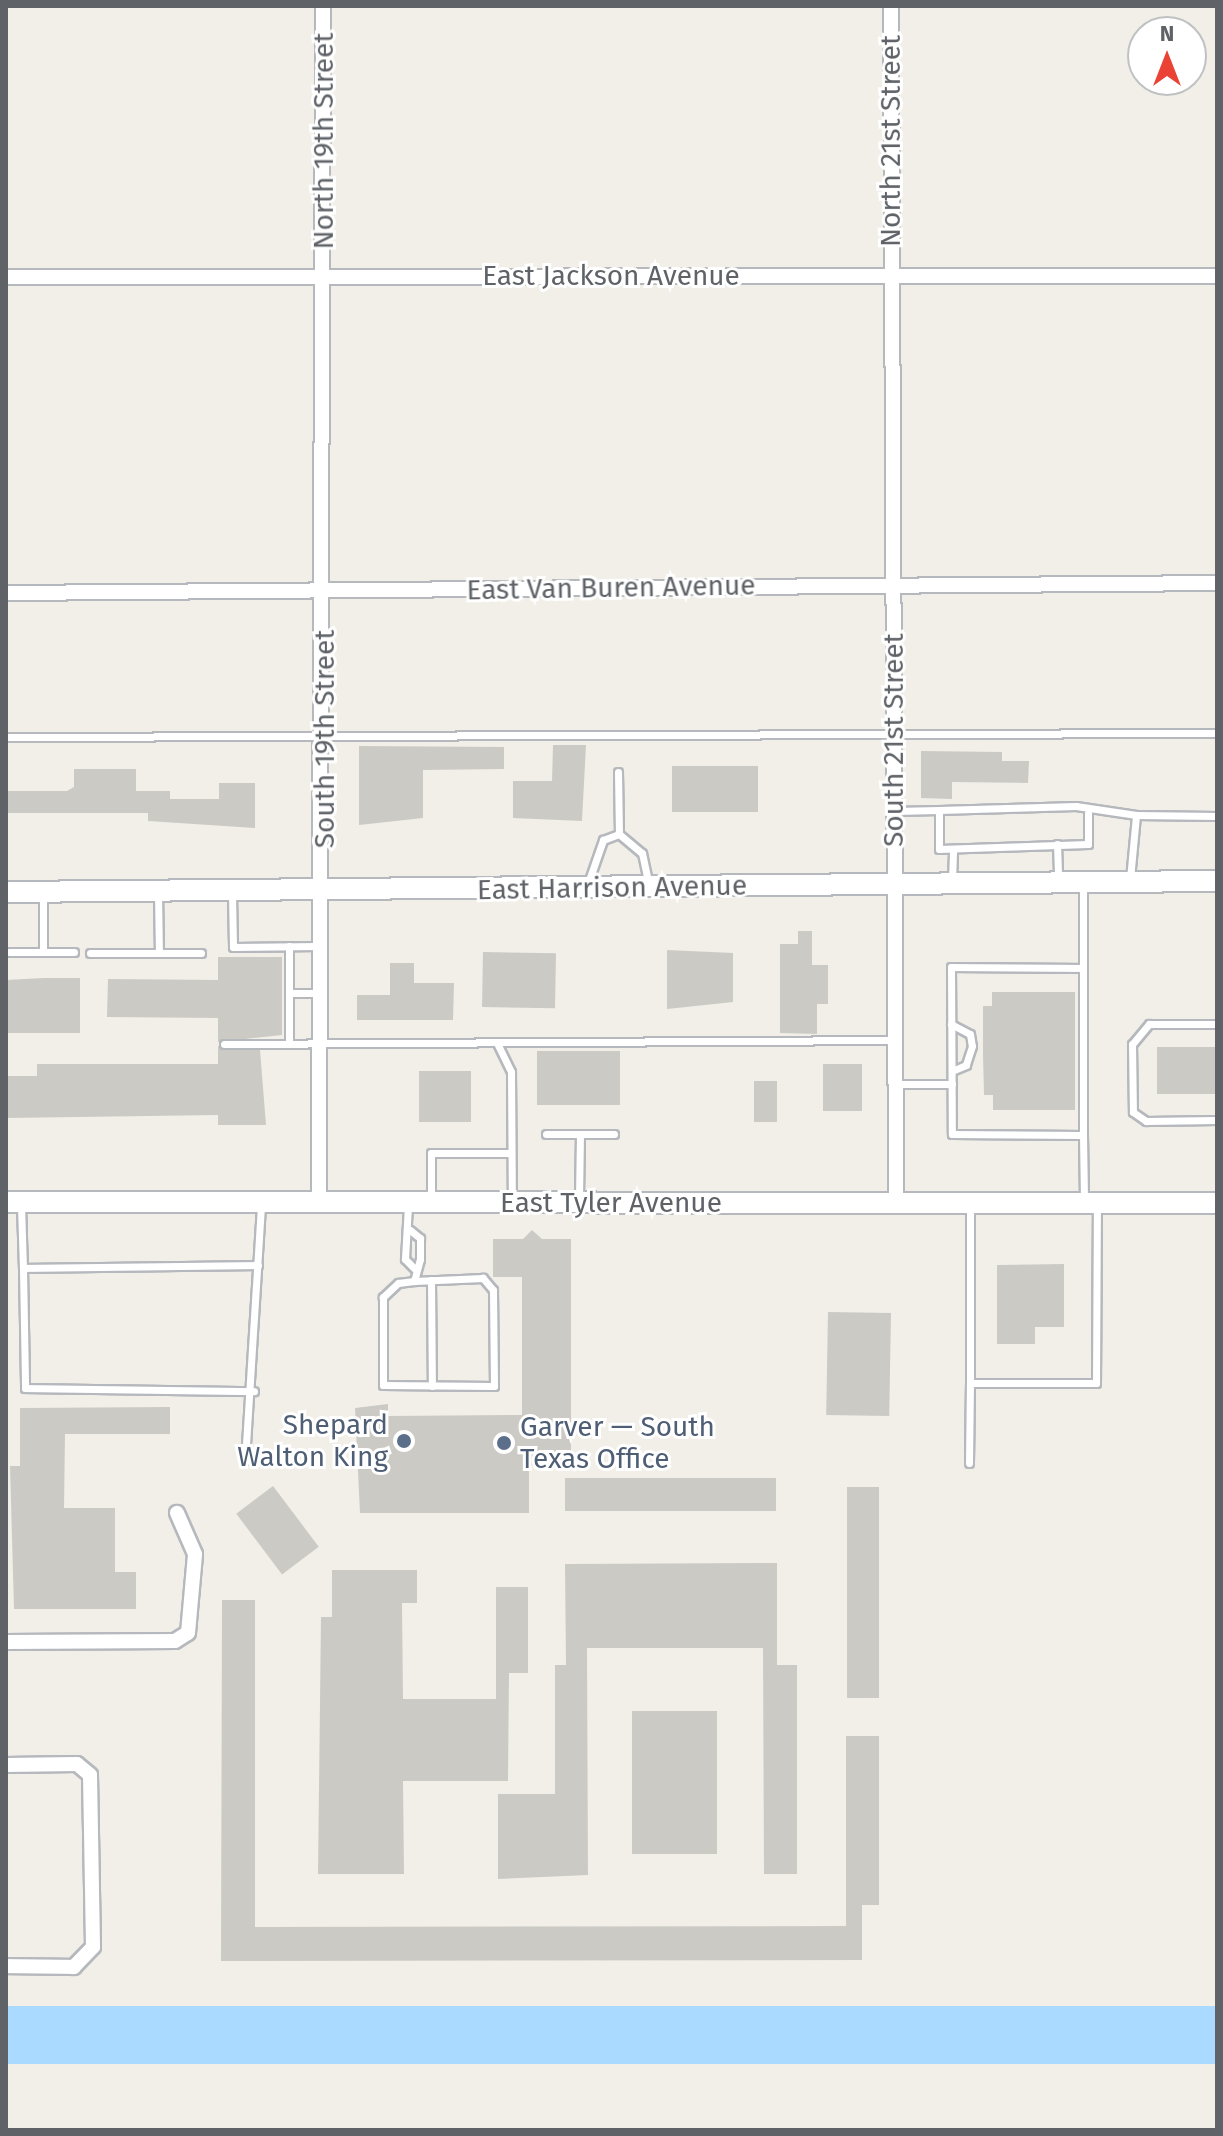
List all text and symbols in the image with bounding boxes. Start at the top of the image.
north arrow [1127,16,1207,96]
text: N [1160,20,1174,47]
street label: North 19th Street [307,33,341,249]
street label: North 21st Street [874,35,908,247]
street label: East Jackson Avenue [482,259,740,293]
street label: East Van Buren Avenue [466,569,756,607]
street label: South 19th Street [308,630,342,848]
street label: South 21st Street [877,633,911,847]
street label: East Harrison Avenue [477,869,747,907]
street label: East Tyler Avenue [500,1186,722,1220]
place label: Shepard Walton King [237,1408,388,1474]
place label: Garver — South Texas Office [520,1410,715,1476]
marker: Shepard Walton King [395,1432,413,1450]
marker: Garver — South Texas Office [495,1434,513,1452]

